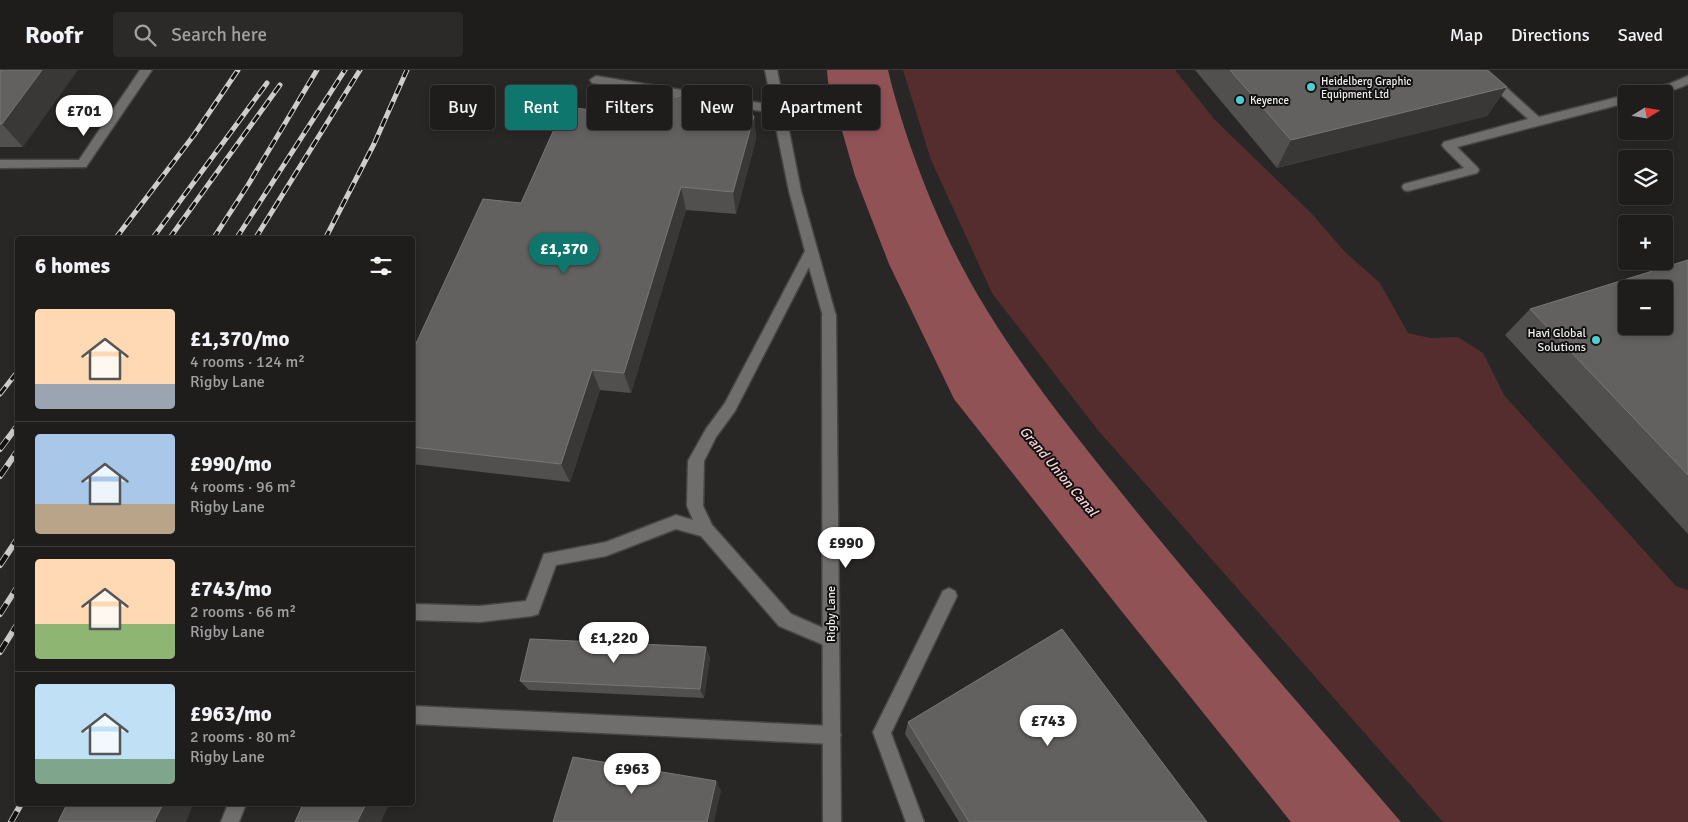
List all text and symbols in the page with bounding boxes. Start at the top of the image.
search box [113,12,463,57]
text: Roofr [25,20,83,50]
icon: search [131,21,159,49]
text: Search here [171,23,267,47]
text: Map [1450,24,1483,46]
text: Directions [1511,24,1590,46]
text: Saved [1618,24,1663,46]
place label: Heidelberg Graphic Equipment Ltd [1321,75,1412,101]
marker: Heidelberg Graphic Equipment Ltd [1305,81,1317,93]
chip: Buy [430,85,495,130]
chip: Rent [505,85,577,130]
chip: Filters [587,85,672,130]
chip: New [682,85,752,130]
chip: Apartment [762,85,880,130]
north arrow [1618,85,1672,140]
map controls [1618,85,1673,335]
pin: £701 [54,94,114,137]
marker: Keyence [1234,94,1246,106]
place label: Keyence [1250,94,1289,107]
text: £701 [67,101,101,121]
button: layers [1618,150,1673,205]
button: + [1618,215,1673,270]
pin: £1,370 [523,232,605,275]
text: £1,370 [540,239,588,259]
icon: filters [367,252,395,280]
text: 6 homes [35,253,110,279]
button: − [1618,280,1673,335]
text: £1,370/mo [190,326,289,352]
place label: Havi Global Solutions [1528,326,1586,355]
icon: home [75,329,135,389]
marker: Havi Global Solutions [1590,334,1602,346]
text: 4 rooms · 124 m² [190,352,305,372]
text: Rigby Lane [190,372,265,392]
water label: Grand Union Canal [1016,423,1102,521]
text: £990/mo [190,451,272,477]
icon: home [75,454,135,514]
text: 4 rooms · 96 m² [190,477,296,497]
text: Rigby Lane [190,497,265,517]
pin: £990 [816,526,876,569]
text: £990 [829,533,863,553]
text: £743/mo [190,576,272,602]
icon: home [75,579,135,639]
street label: Rigby Lane [824,586,839,642]
text: 2 rooms · 66 m² [190,602,296,622]
text: Rigby Lane [190,622,265,642]
pin: £1,220 [573,622,655,664]
text: £1,220 [590,628,638,648]
text: £963/mo [190,701,272,727]
icon: home [75,704,135,764]
pin: £743 [1018,704,1078,747]
text: £743 [1031,711,1065,731]
text: 2 rooms · 80 m² [190,727,296,747]
text: Rigby Lane [190,747,265,767]
pin: £963 [602,752,662,795]
text: £963 [615,759,649,779]

